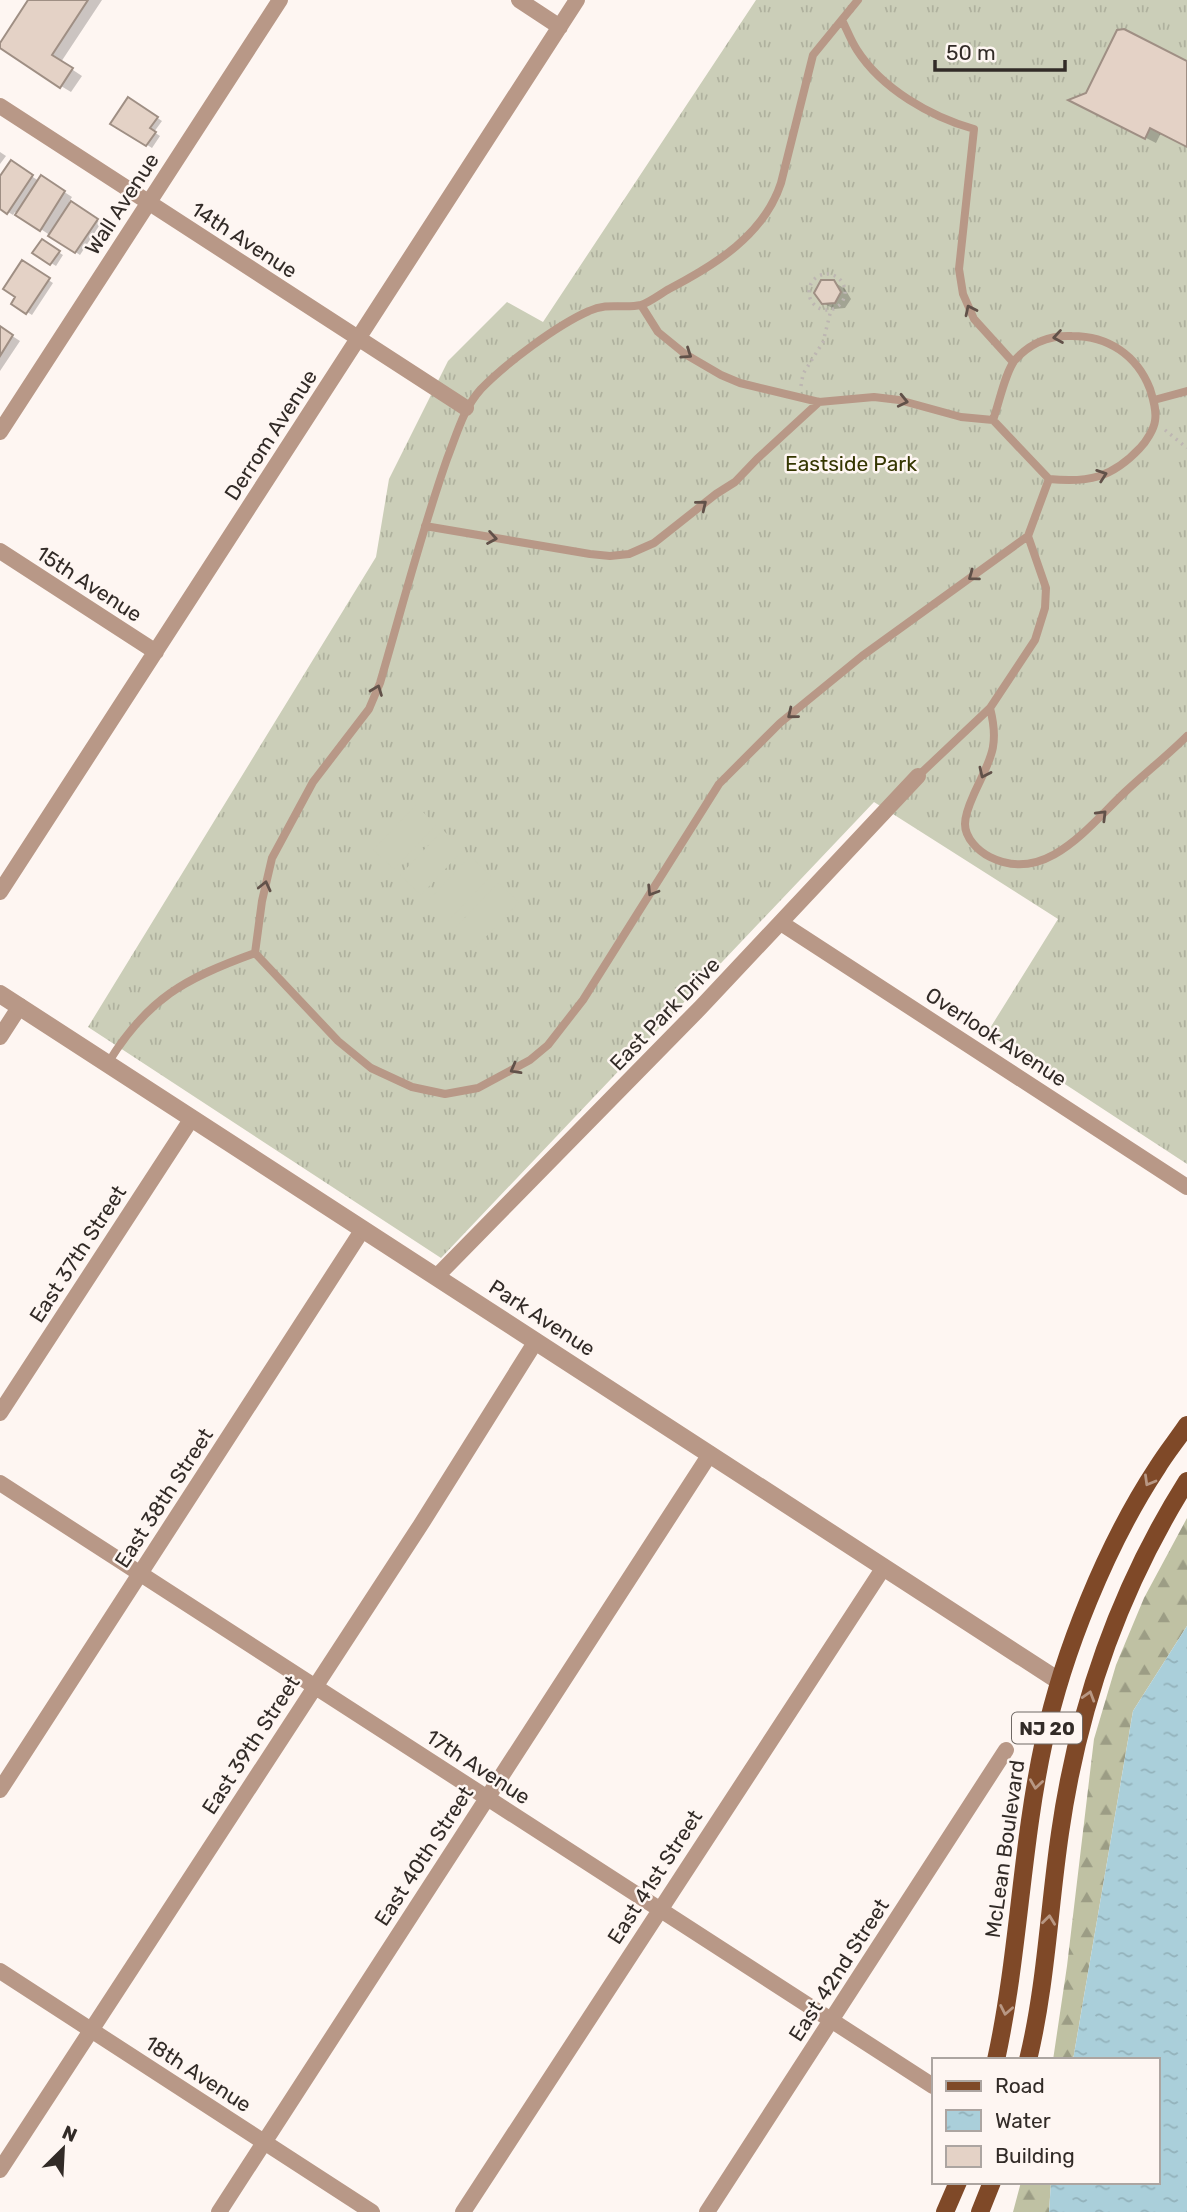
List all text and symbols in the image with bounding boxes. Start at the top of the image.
scale bar [935,28,1064,72]
text: 50 m [946,40,996,65]
street label: Wall Avenue [79,148,164,259]
street label: 14th Avenue [187,196,302,283]
one-way arrow [964,305,978,317]
one-way arrow [1052,329,1064,344]
one-way arrow [679,346,692,359]
street label: Derrom Avenue [219,365,322,505]
one-way arrow [897,393,909,408]
park label: Eastside Park [785,451,917,476]
one-way arrow [1095,469,1107,483]
one-way arrow [695,500,707,513]
one-way arrow [486,530,498,545]
street label: 15th Avenue [32,540,147,627]
one-way arrow [968,568,981,580]
one-way arrow [368,685,382,697]
one-way arrow [787,705,799,718]
one-way arrow [978,766,992,778]
one-way arrow [1093,811,1106,824]
one-way arrow [257,880,272,892]
one-way arrow [647,883,660,896]
street label: East Park Drive [604,952,725,1075]
street label: Overlook Avenue [921,982,1072,1092]
one-way arrow [509,1061,522,1074]
street label: East 37th Street [24,1180,131,1327]
street label: Park Avenue [484,1274,600,1361]
street label: East 38th Street [109,1423,218,1572]
one-way arrow [1144,1474,1157,1487]
street label: East 39th Street [196,1671,305,1819]
one-way arrow [1080,1690,1095,1702]
road number: NJ 20 [1012,1712,1082,1744]
street label: 17th Avenue [422,1724,535,1809]
street label: McLean Boulevard [980,1758,1029,1939]
one-way arrow [1028,1778,1043,1790]
street label: East 40th Street [369,1781,478,1930]
street label: East 41st Street [602,1805,707,1948]
street label: East 42nd Street [783,1894,894,2046]
one-way arrow [1041,1914,1056,1925]
one-way arrow [999,2004,1014,2016]
street label: 18th Avenue [141,2030,256,2117]
legend [932,2058,1159,2184]
text: Road [995,2073,1045,2098]
text: Water [995,2108,1051,2133]
north arrow [28,2114,98,2184]
text: N [59,2121,81,2147]
text: Building [995,2143,1075,2168]

